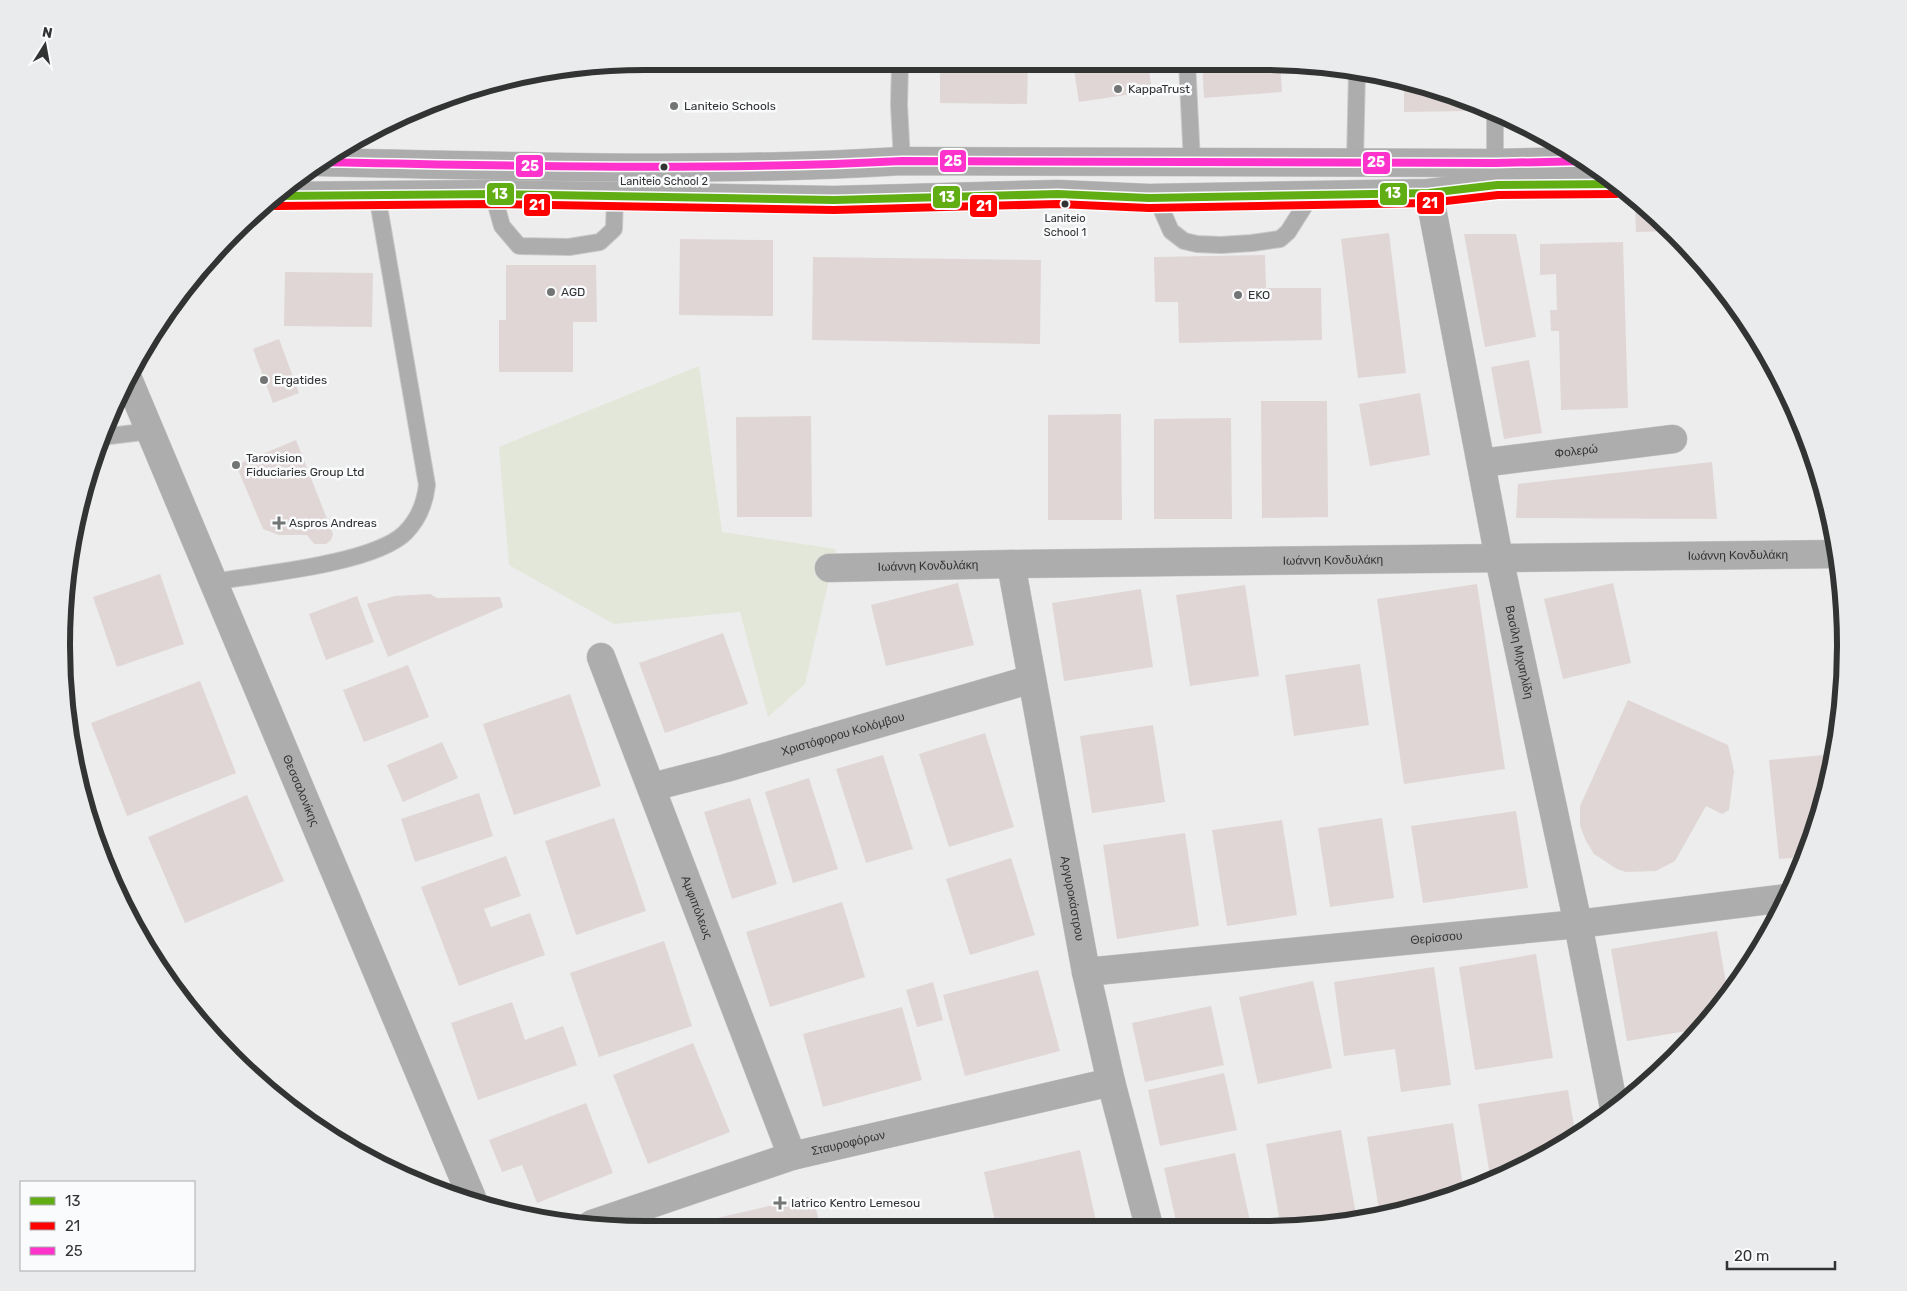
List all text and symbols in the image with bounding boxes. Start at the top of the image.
north arrow [20,20,70,70]
text: N [41,23,54,42]
place label: KappaTrust [1128,82,1190,96]
marker: KappaTrust [1112,83,1124,95]
place label: Laniteio Schools [684,99,776,113]
marker: Laniteio Schools [668,100,680,112]
line badge: 25 [939,149,967,173]
line badge: 25 [1362,151,1391,175]
text: 25 [944,153,962,170]
line badge: 25 [515,154,544,178]
text: 25 [1367,154,1385,171]
text: 25 [521,158,539,175]
marker: Laniteio School 2 [659,162,669,172]
place label: Laniteio School 2 [620,175,708,188]
line badge: 13 [486,182,515,206]
line badge: 13 [1379,182,1408,206]
line badge: 13 [932,185,961,209]
text: 13 [1385,185,1401,202]
text: 13 [492,186,508,203]
text: 13 [939,189,955,206]
line badge: 21 [1416,191,1445,215]
line badge: 21 [523,193,551,217]
line badge: 21 [969,194,998,218]
text: 21 [1422,195,1438,212]
text: 21 [529,197,545,214]
text: 21 [976,198,992,215]
marker: Laniteio School 1 [1060,199,1070,209]
place label: Laniteio School 1 [1044,212,1086,239]
place label: AGD [561,285,585,299]
marker: AGD [545,286,557,298]
place label: EKO [1248,288,1270,302]
marker: EKO [1232,289,1244,301]
place label: Ergatides [274,373,327,387]
marker: Ergatides [258,374,270,386]
street label: Φολερώ [1554,441,1599,461]
place label: Tarovision Fiduciaries Group Ltd [246,451,365,479]
marker: Tarovision Fiduciaries Group Ltd [230,459,242,471]
place label: Aspros Andreas [289,516,377,530]
marker: Aspros Andreas [273,517,285,529]
street label: Ιωάννη Κονδυλάκη [1688,548,1788,563]
street label: Ιωάννη Κονδυλάκη [1283,552,1383,568]
street label: Ιωάννη Κονδυλάκη [878,558,978,574]
street label: Βασίλη Μιχαηλίδη [1502,604,1536,700]
street label: Χριστόφορου Κολόμβου [779,709,906,759]
street label: Θεσσαλονίκης [280,753,322,828]
street label: Αργυροκάστρου [1058,855,1087,942]
street label: Αμφιπόλεως [678,874,715,941]
street label: Θερίσσου [1410,928,1463,947]
street label: Σταυροφόρων [810,1128,886,1158]
legend [20,1181,195,1271]
text: 13 [65,1192,80,1210]
marker: Iatrico Kentro Lemesou [773,1196,787,1210]
place label: Iatrico Kentro Lemesou [791,1196,920,1210]
text: 21 [65,1217,80,1235]
scale bar [1727,1238,1834,1270]
text: 25 [65,1242,83,1260]
text: 20 m [1734,1247,1769,1265]

